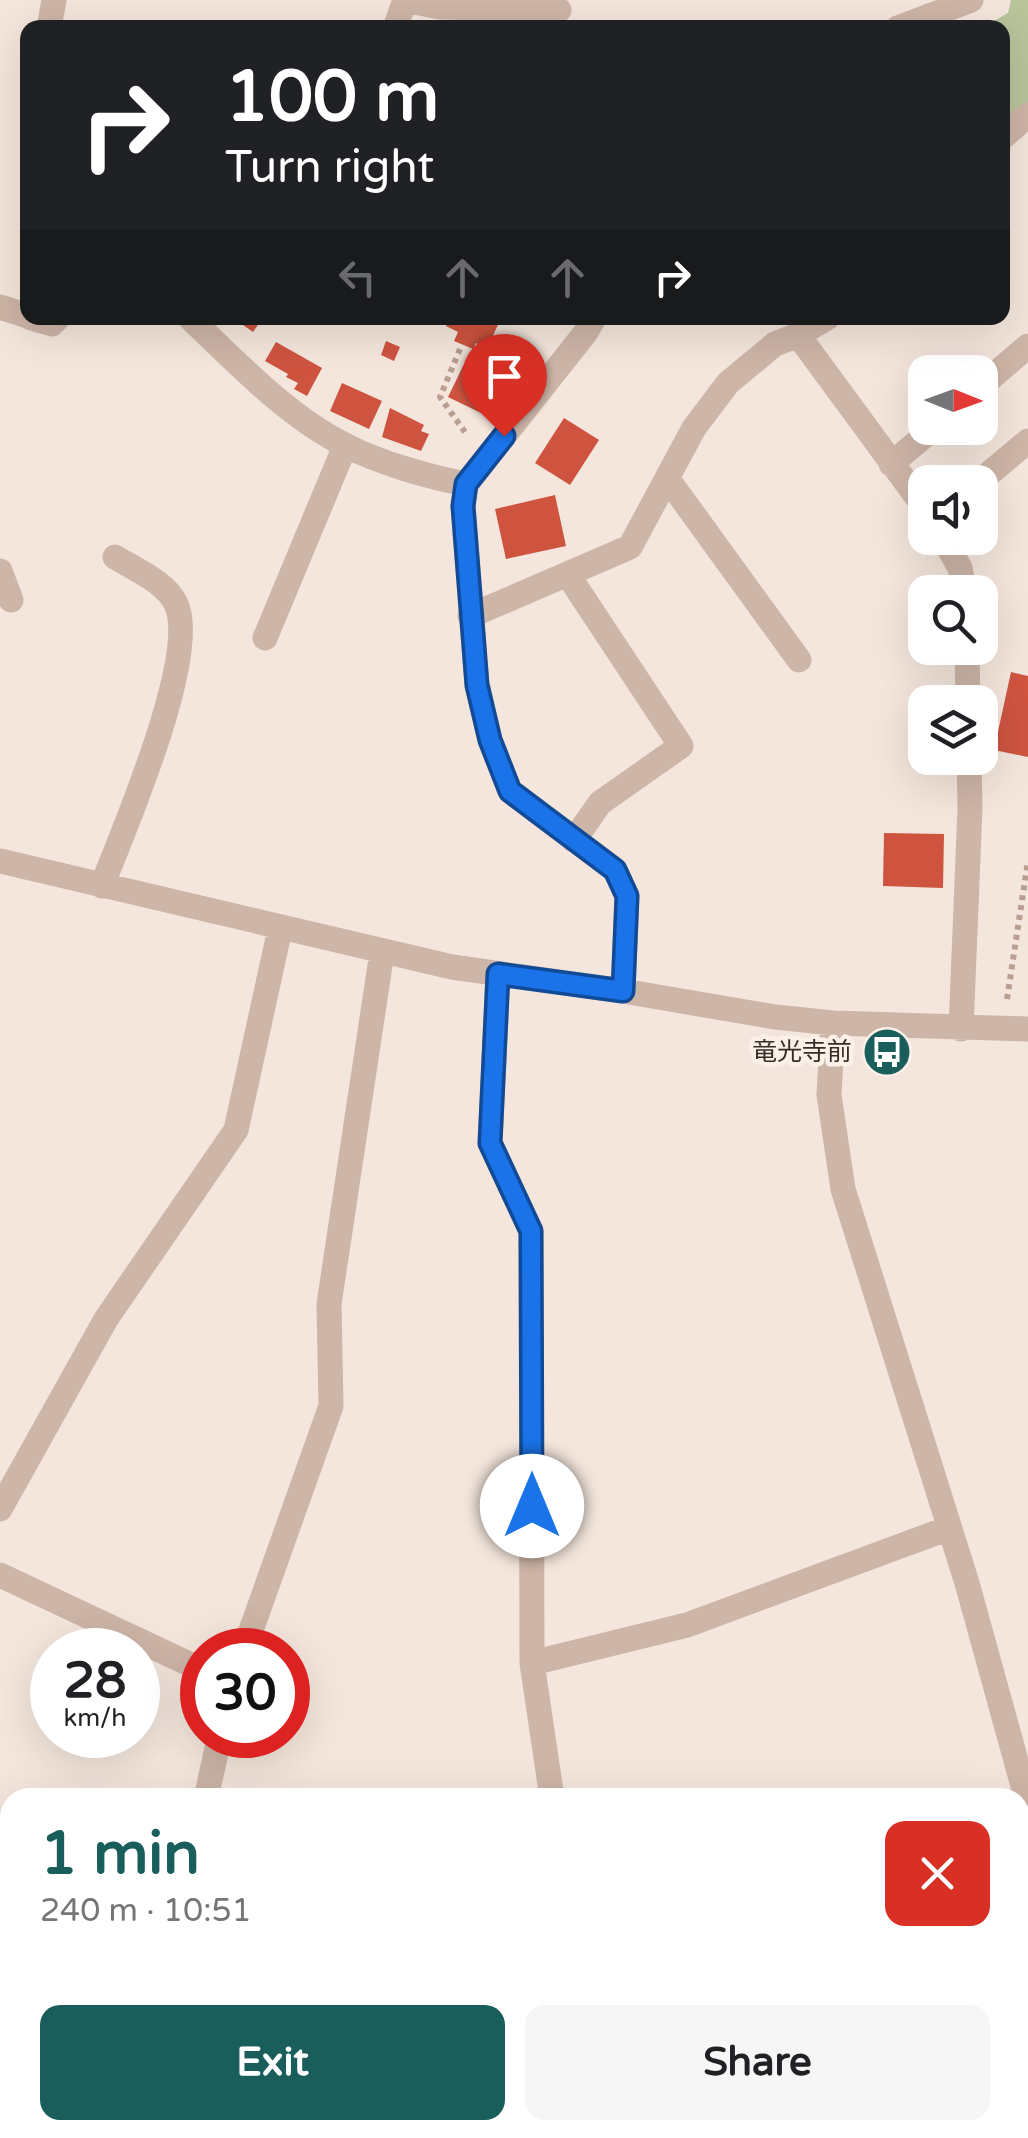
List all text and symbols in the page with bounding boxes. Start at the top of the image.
text: 100 m [225,56,439,140]
icon: right [60,60,190,190]
text: Turn right [225,141,434,195]
icon: left [330,250,385,305]
icon: ahead [435,250,490,305]
icon: ahead [540,250,595,305]
icon: right [645,250,700,305]
pin [462,334,547,437]
icon: arrive [477,349,532,404]
north arrow [908,355,998,445]
map controls [908,355,998,775]
button: sound [908,465,998,555]
button: search [908,575,998,665]
button: layers [908,685,998,775]
bus stop icon: 竜光寺前 [861,1026,913,1078]
place label: 竜光寺前 [752,1037,852,1067]
position arrow [480,1454,584,1558]
speed limit sign: 30 [180,1628,310,1758]
text: 28 [64,1651,126,1711]
text: km/h [64,1703,126,1733]
text: 1 min [40,1818,200,1890]
button: close [885,1821,990,1926]
text: 240 m · 10:51 [40,1892,252,1930]
button: Exit [40,2005,505,2120]
button: Share [525,2005,990,2120]

